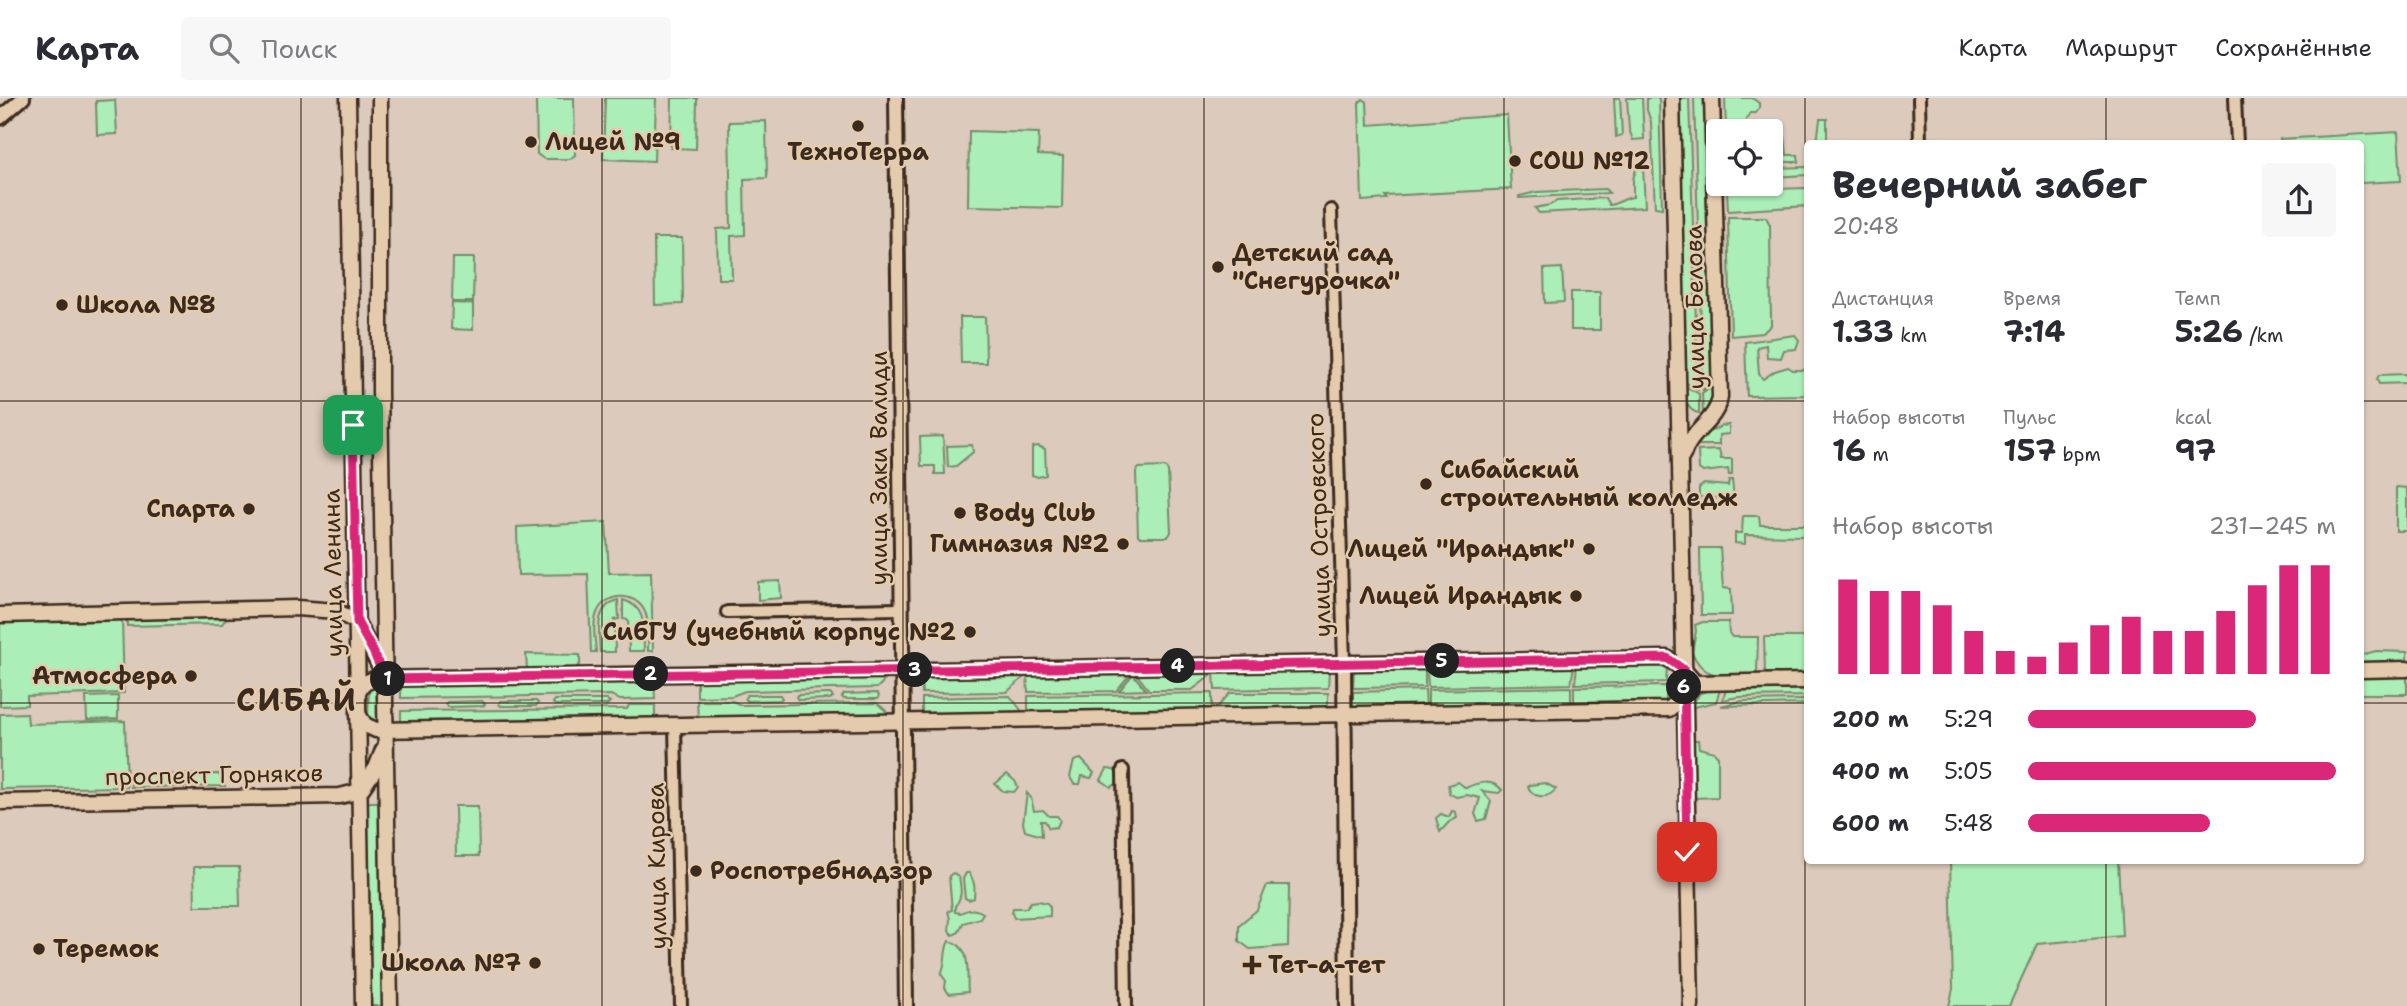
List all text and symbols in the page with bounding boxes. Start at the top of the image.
search box [181,17,671,80]
text: Карта [35,26,139,71]
icon: search [205,29,243,67]
text: Поиск [261,31,337,66]
text: Карта [1959,32,2027,64]
text: Маршрут [2065,32,2177,64]
text: Сохранённые [2215,32,2372,64]
marker: ТехноТерра [850,118,866,134]
map controls [1706,119,1783,196]
button: locate [1706,119,1783,196]
place label: Лицей №9 [545,126,681,158]
marker: Лицей №9 [523,134,539,150]
place label: ТехноТерра [787,136,929,168]
place label: СОШ №12 [1529,145,1650,177]
marker: СОШ №12 [1507,153,1523,169]
text: Вечерний забег [1832,159,2147,210]
button: share [2262,163,2336,237]
text: 20:48 [1832,211,1900,241]
street label: улица Белова [1678,224,1712,390]
place label: Детский сад "Снегурочка" [1232,237,1400,297]
marker: Детский сад "Снегурочка" [1210,259,1226,275]
text: Дистанция [1832,286,1934,311]
text: Время [2003,286,2061,311]
text: Темп [2175,286,2221,311]
place label: Школа №8 [76,289,216,321]
marker: Школа №8 [54,297,70,313]
text: 1.33 [1832,311,1894,352]
text: 7:14 [2003,311,2065,352]
text: 5:26 [2175,311,2243,352]
text: km [1894,323,1927,348]
text: /km [2243,323,2283,348]
street label: улица Заки Валиди [863,351,895,585]
pin [323,395,383,455]
text: Набор высоты [1832,405,1965,430]
text: Пульс [2003,405,2057,430]
text: kcal [2175,405,2212,430]
icon: arrive [334,406,372,444]
street label: улица Островского [1299,412,1339,638]
text: 16 [1832,430,1866,471]
text: 157 [2003,430,2056,471]
text: 97 [2175,430,2216,471]
text: m [1866,442,1889,467]
text: bpm [2056,442,2101,467]
place label: Сибайский строительный колледж [1440,454,1738,514]
marker: Сибайский строительный колледж [1418,476,1434,492]
street label: улица Ленина [316,488,350,658]
place label: Спарта [146,493,236,525]
place label: Body Club [974,497,1096,529]
marker: Спарта [241,501,257,517]
marker: Body Club [952,505,968,521]
text: Набор высоты [1832,511,1993,541]
text: 231–245 m [2209,511,2336,541]
place label: Гимназия №2 [930,528,1109,560]
place label: Лицей "Ирандык" [1348,533,1575,565]
marker: Гимназия №2 [1115,536,1131,552]
marker: Лицей "Ирандык" [1581,541,1597,557]
place label: Лицей Ирандык [1359,580,1562,612]
marker: Лицей Ирандык [1568,588,1584,604]
place label: СибГУ (учебный корпус №2 [603,616,956,648]
marker: СибГУ (учебный корпус №2 [962,624,978,640]
pin: 5 [1424,644,1460,678]
pin: 4 [1160,648,1196,684]
text: 5 [1436,648,1447,673]
pin: 3 [898,652,932,688]
text: 4 [1171,653,1184,678]
pin: 2 [634,656,668,692]
text: 3 [908,657,921,682]
place label: Атмосфера [32,660,178,692]
text: 2 [644,661,657,686]
pin: 1 [370,662,406,696]
text: 1 [383,666,392,691]
marker: Атмосфера [183,668,199,684]
pin: 6 [1666,670,1702,704]
text: 6 [1677,674,1690,699]
district label: СИБАЙ [236,678,358,721]
text: 200 m [1832,704,1909,734]
text: 5:29 [1944,704,1993,734]
text: 400 m [1832,756,1909,786]
text: 5:05 [1944,756,1993,786]
street label: проспект Горняков [105,757,323,793]
street label: улица Кирова [640,782,674,950]
text: 600 m [1832,808,1909,838]
text: 5:48 [1944,808,1994,838]
pin [1657,822,1717,882]
icon: check [1668,833,1706,871]
place label: Роспотребнадзор [710,855,933,887]
marker: Роспотребнадзор [688,863,704,879]
place label: Теремок [53,933,159,965]
marker: Теремок [31,941,47,957]
place label: Школа №7 [381,947,521,979]
place label: Тет-а-тет [1268,949,1386,981]
marker: Школа №7 [527,955,543,971]
marker: Тет-а-тет [1242,955,1262,975]

